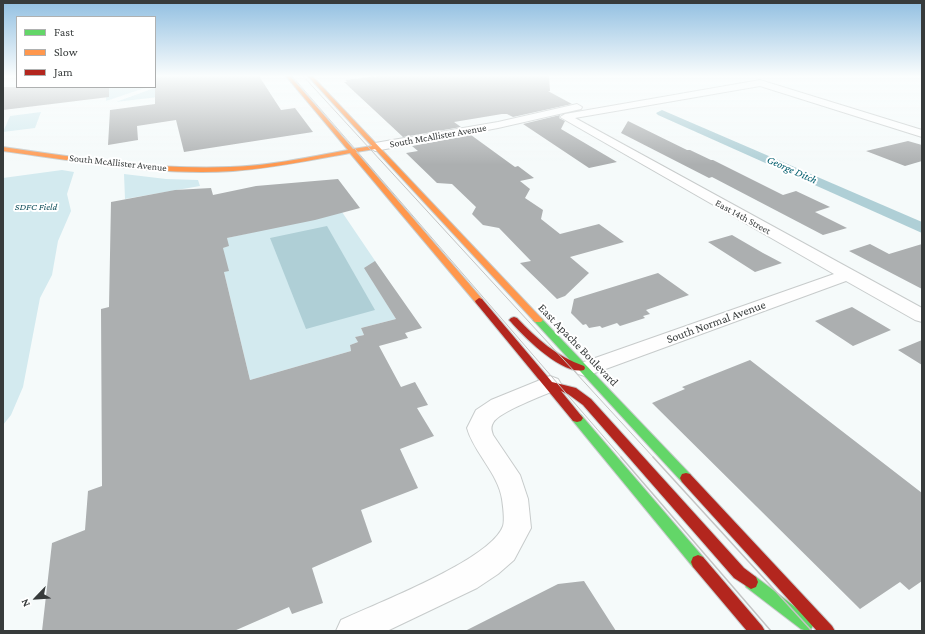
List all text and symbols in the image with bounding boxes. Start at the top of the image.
legend [16,16,156,88]
text: Fast [54,25,74,39]
text: Slow [54,45,78,59]
text: Jam [54,65,73,79]
street label: South McAllister Avenue [389,122,487,150]
street label: South McAllister Avenue [69,152,167,174]
water label: George Ditch [765,153,819,187]
street label: East 14th Street [713,197,773,237]
park label: SDFC Field [15,201,57,213]
street label: South Normal Avenue [664,297,768,347]
street label: East Apache Boulevard [535,301,621,389]
north arrow [16,578,56,618]
text: N [18,597,32,609]

